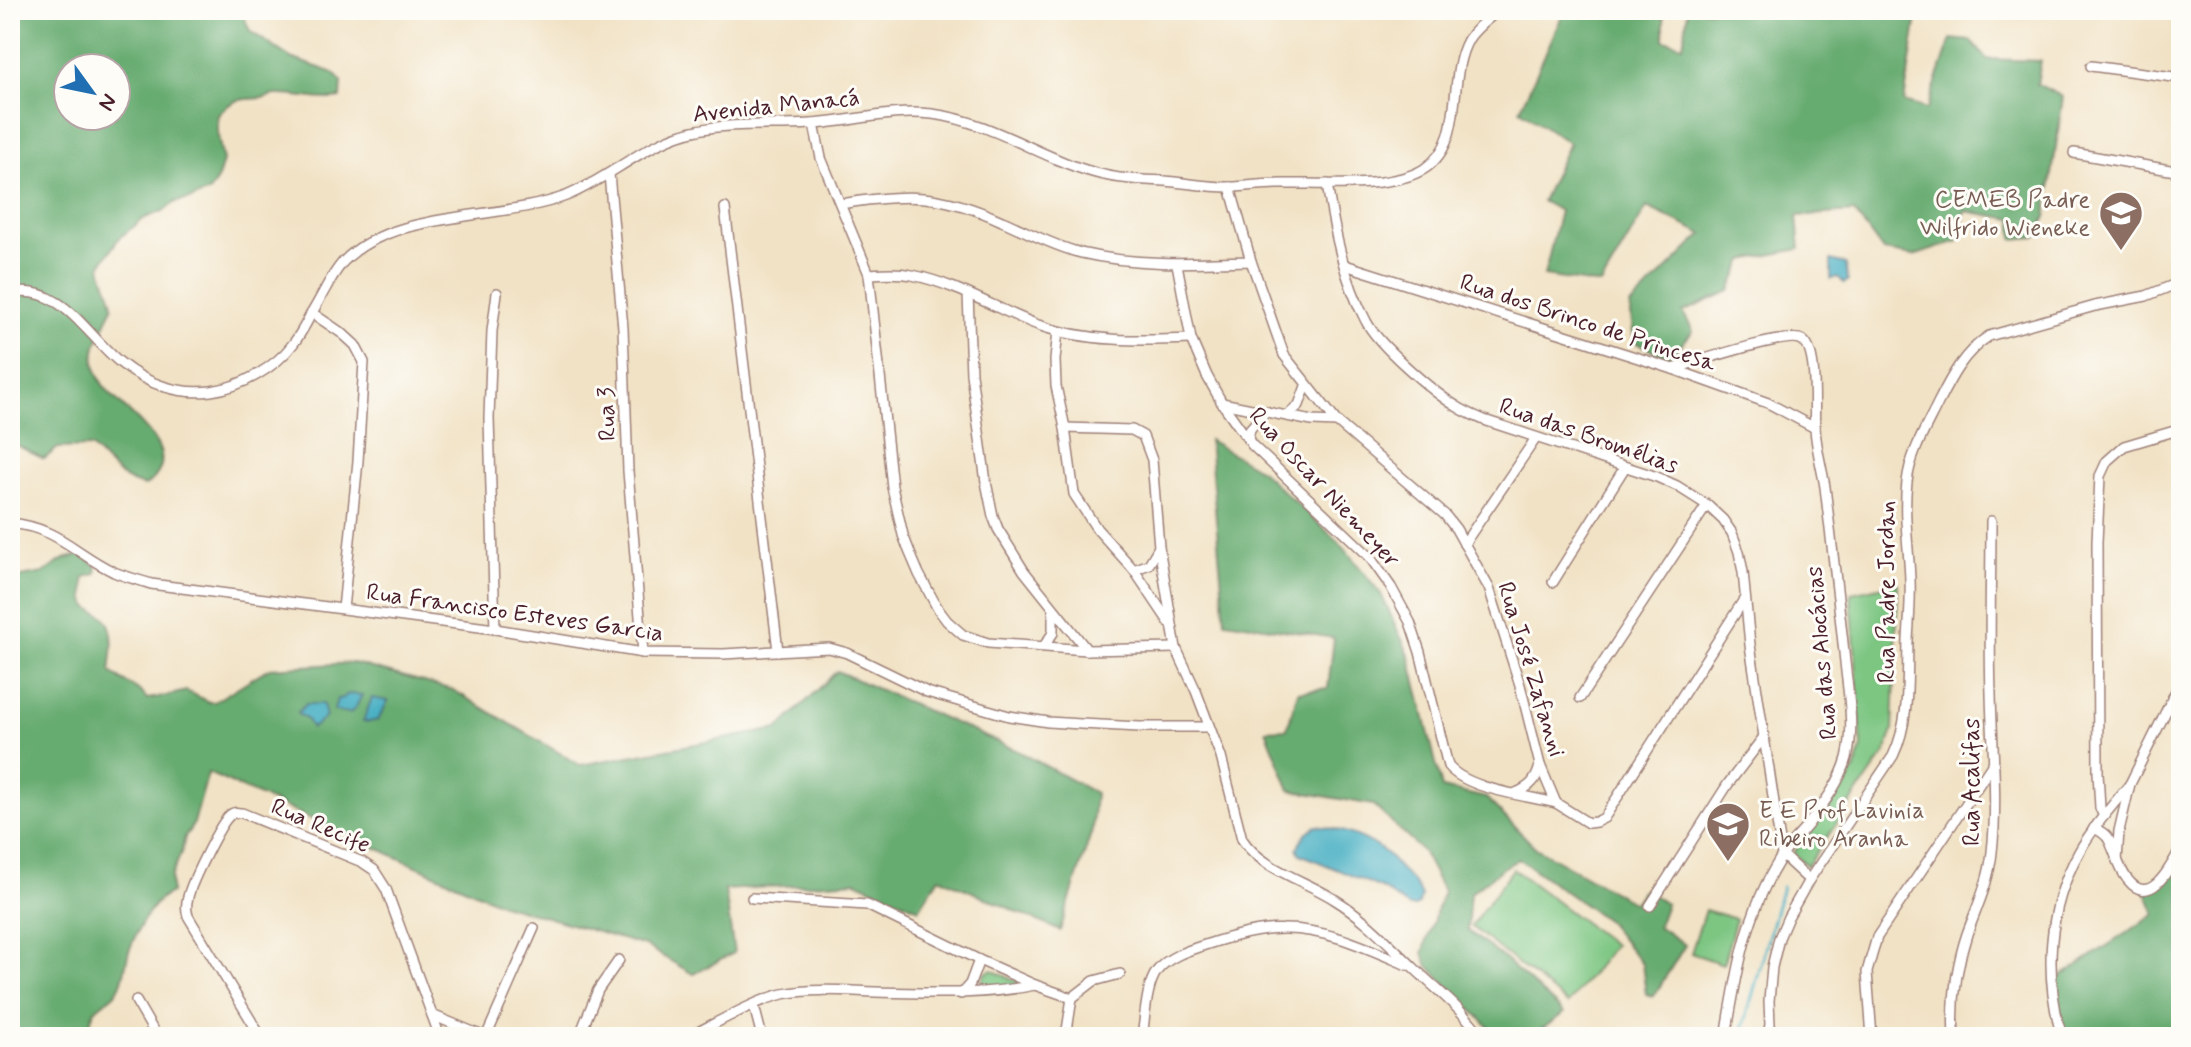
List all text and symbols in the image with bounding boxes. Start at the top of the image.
north arrow [52,52,132,132]
street label: Avenida Manacá [691,82,861,131]
text: N [91,88,123,116]
place label: CEMEB Padre Wilfrido Wieneke [1920,185,2090,244]
school or university icon: CEMEB Padre Wilfrido Wieneke [2097,189,2145,252]
street label: Rua dos Brinco de Princesa [1456,267,1720,380]
street label: Rua 3 [591,386,624,441]
street label: Rua das Bromélias [1495,391,1683,482]
street label: Rua Oscar Niemeyer [1241,401,1406,575]
street label: Rua Padre Jordan [1872,501,1903,683]
street label: Rua das Alocácias [1799,565,1846,741]
street label: Rua Francisco Esteves Garcia [364,577,665,650]
street label: Rua José Zafanni [1489,578,1572,761]
street label: Rua Acalifas [1957,718,1988,846]
street label: Rua Recife [266,792,375,861]
place label: E E Prof Lavinia Ribeiro Aranha [1759,796,1925,855]
school or university icon: E E Prof Lavinia Ribeiro Aranha [1704,800,1752,863]

